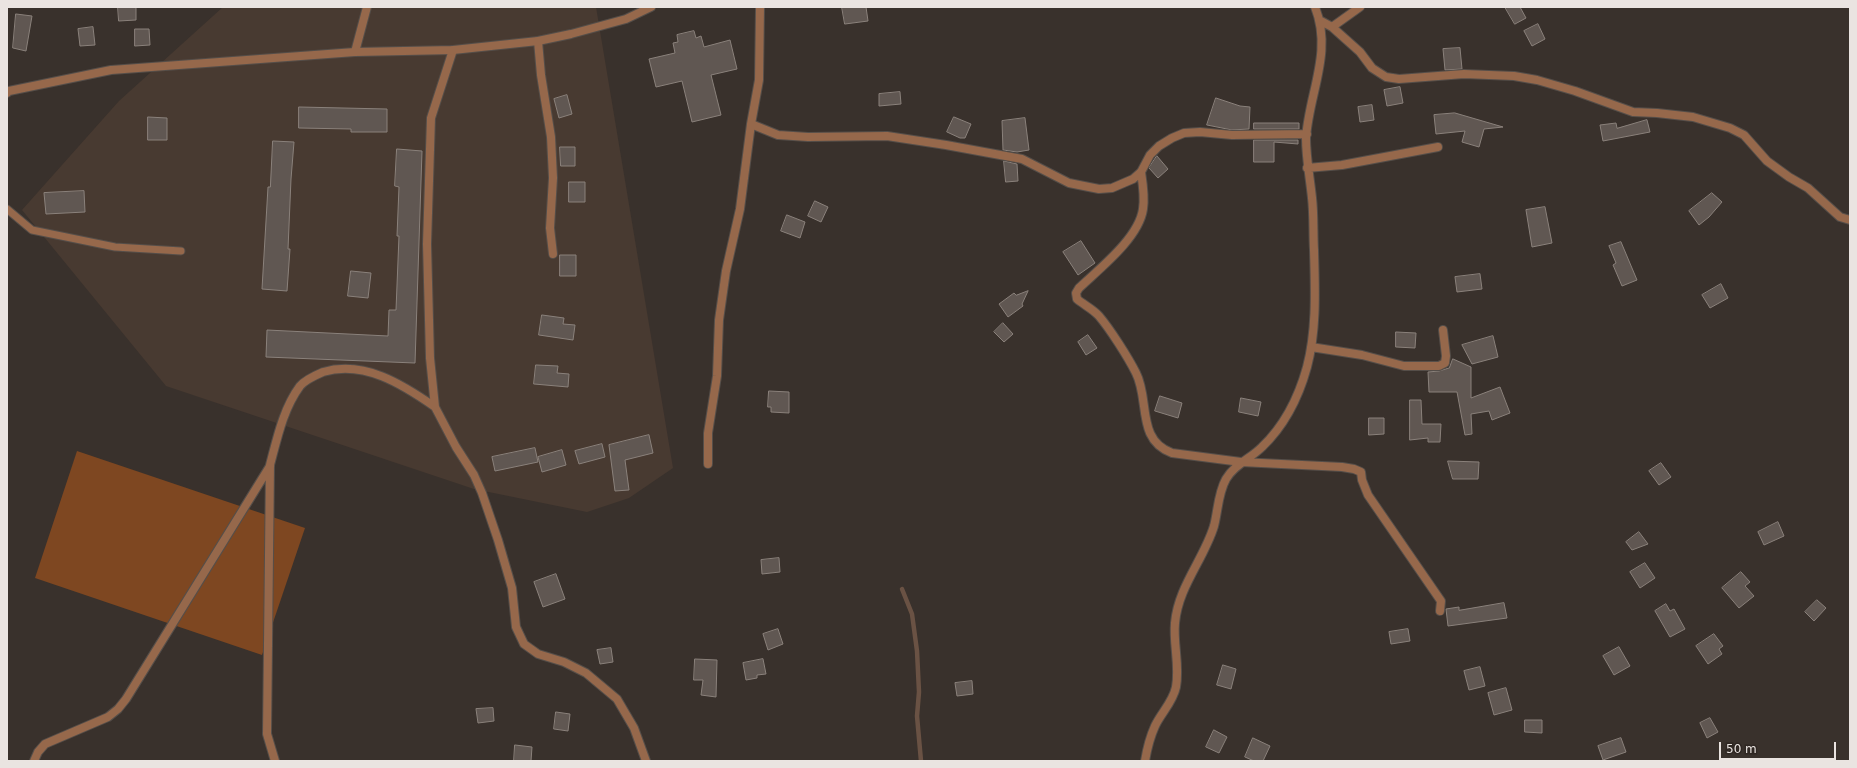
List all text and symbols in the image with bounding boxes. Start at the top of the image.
scale bar [1721,734,1838,760]
text: 50 m [1726,742,1757,756]

